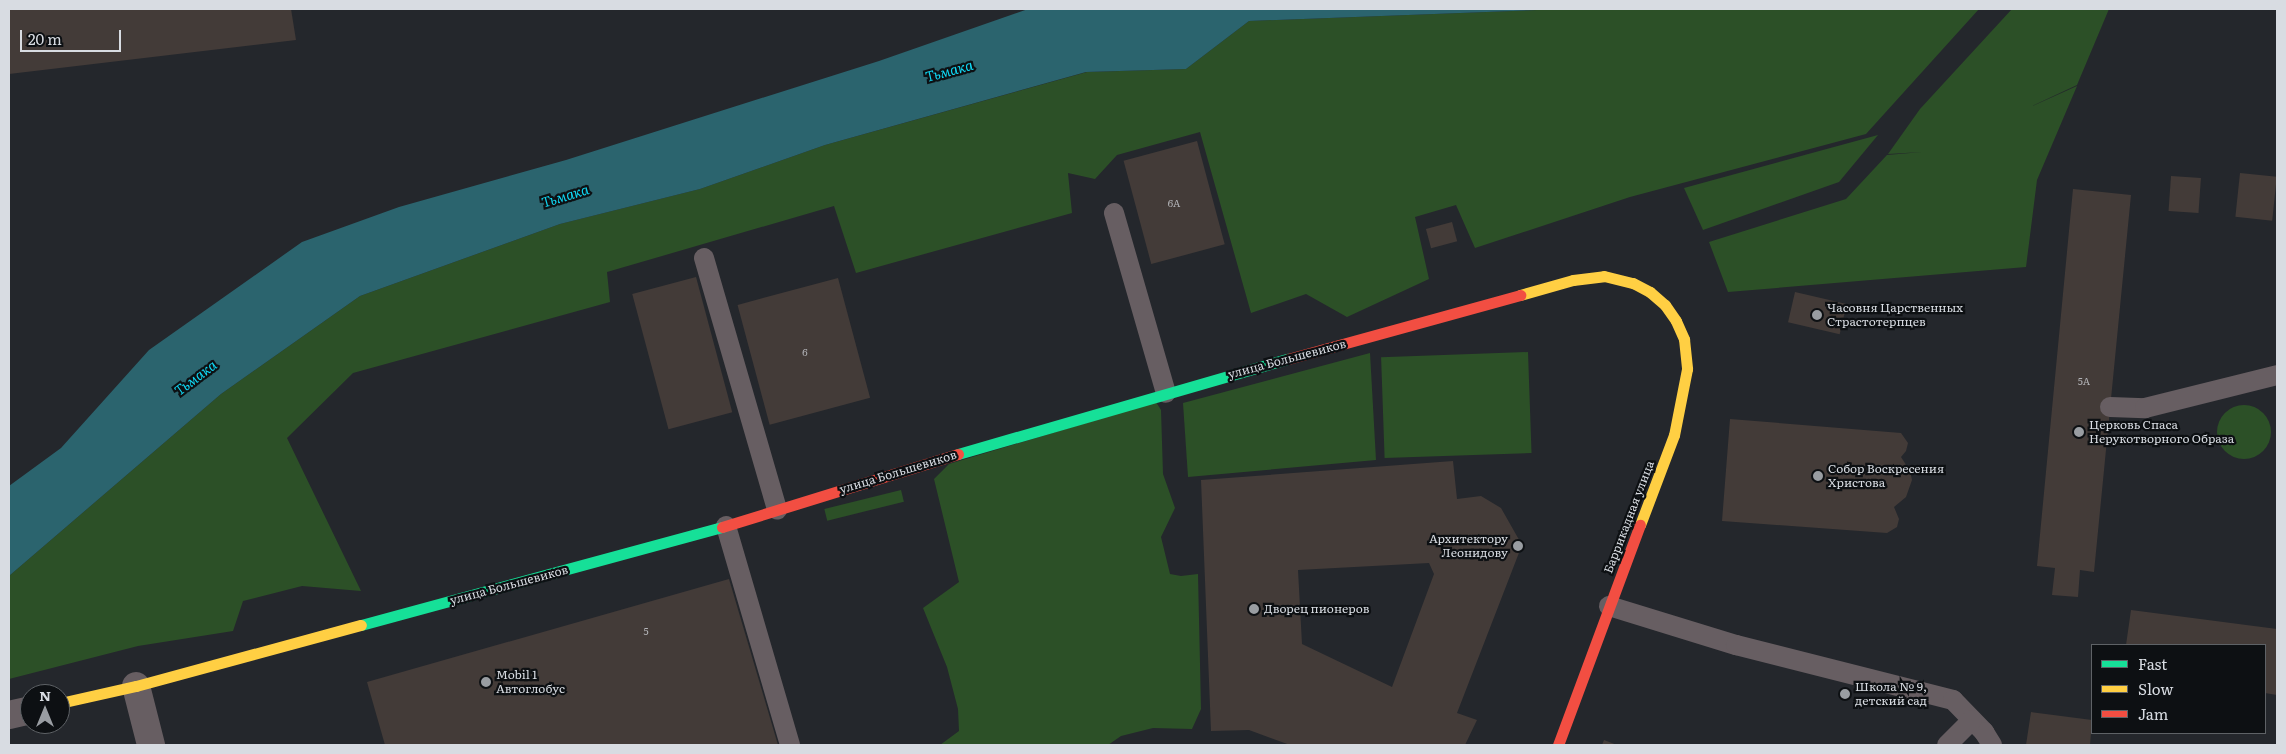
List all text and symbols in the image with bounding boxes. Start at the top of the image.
scale bar [22,20,124,52]
text: 20 m [28,27,62,50]
water label: Тьмака [923,56,975,84]
water label: Тьмака [539,180,591,210]
house number: 6А [1168,197,1180,209]
place label: Часовня Царственных Страстотерпцев [1827,301,1963,329]
marker: Часовня Царственных Страстотерпцев [1811,309,1823,321]
street label: улица Большевиков [1226,336,1348,382]
house number: 6 [802,346,808,358]
water label: Тьмака [171,356,219,398]
house number: 5А [2078,375,2090,387]
place label: Церковь Спаса Нерукотворного Образа [2089,418,2234,446]
marker: Церковь Спаса Нерукотворного Образа [2073,426,2085,438]
street label: улица Большевиков [838,447,958,497]
street label: Баррикадная улица [1601,459,1657,575]
place label: Собор Воскресения Христова [1828,462,1944,490]
marker: Собор Воскресения Христова [1812,470,1824,482]
place label: Архитектору Леонидову [1429,532,1508,560]
marker: Архитектору Леонидову [1512,540,1524,552]
street label: улица Большевиков [448,562,570,608]
place label: Дворец пионеров [1264,602,1369,616]
marker: Дворец пионеров [1248,603,1260,615]
house number: 5 [643,625,649,637]
legend [2091,644,2266,734]
text: Fast [2138,652,2167,675]
place label: Mobil 1 Автоглобус [496,668,565,696]
marker: Mobil 1 Автоглобус [480,676,492,688]
text: Slow [2138,677,2173,700]
place label: Школа № 9, детский сад [1855,680,1927,708]
north arrow [20,684,70,734]
text: N [39,685,51,705]
marker: Школа № 9, детский сад [1839,688,1851,700]
text: Jam [2138,702,2168,725]

